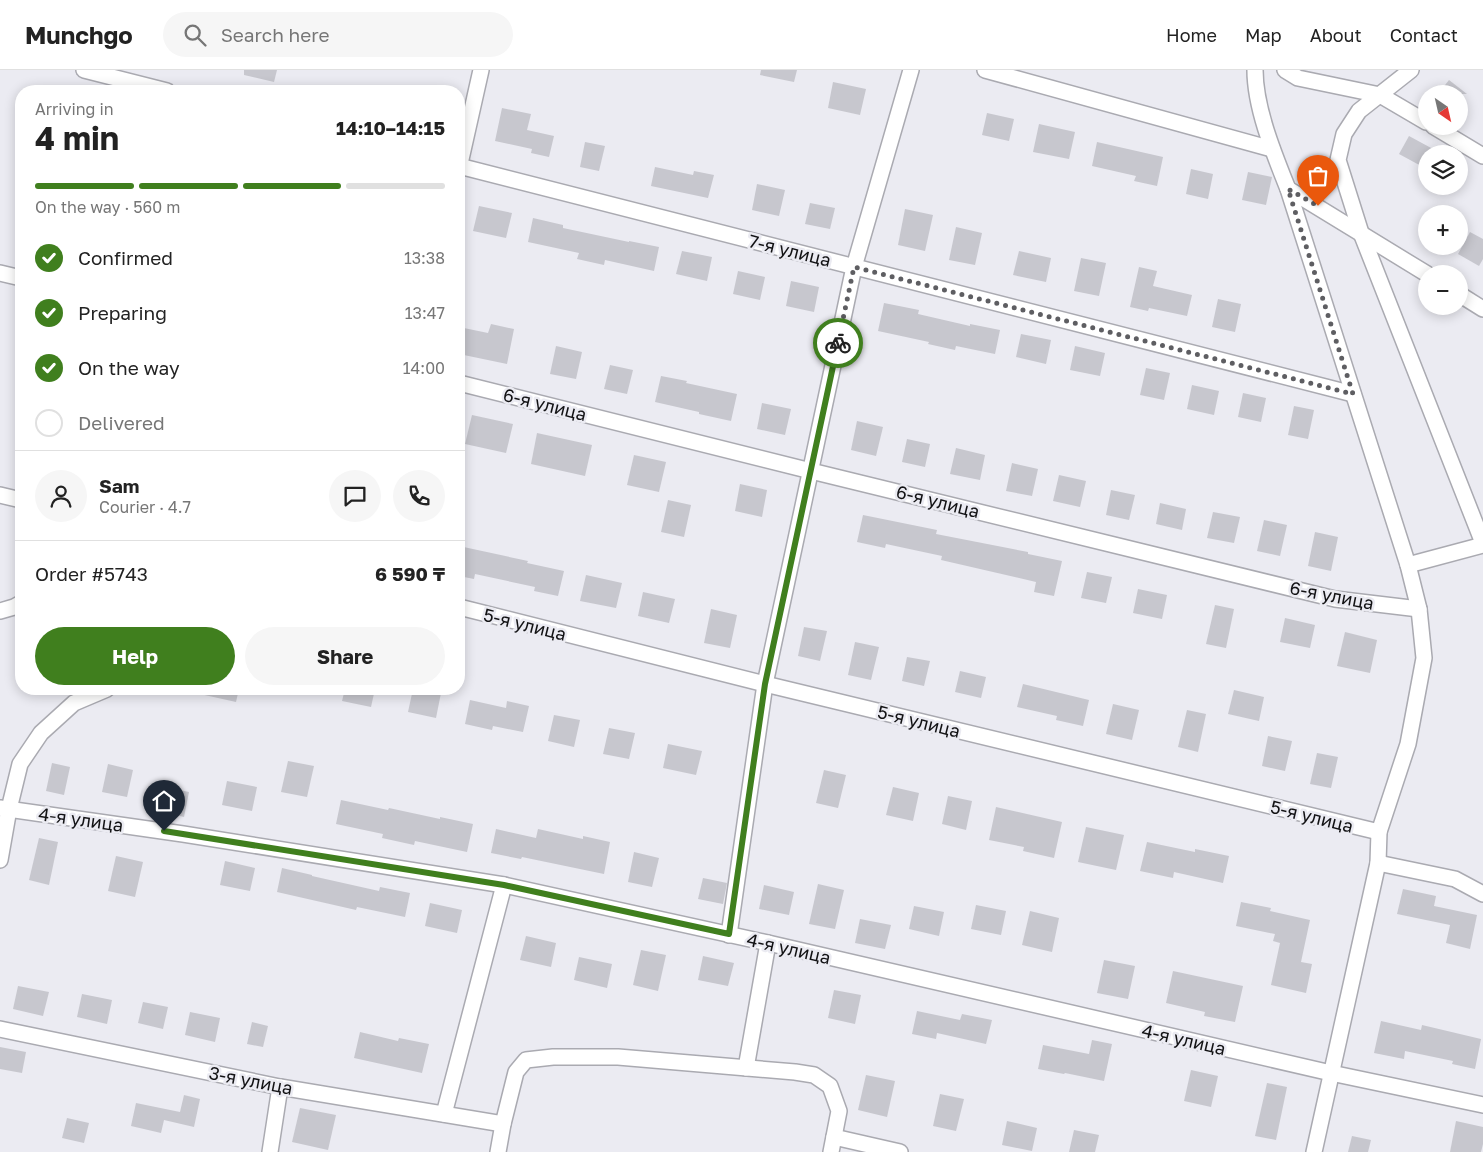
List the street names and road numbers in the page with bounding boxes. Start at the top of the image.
street label: 7-я улица [747,229,833,271]
street label: 6-я улица [501,383,589,425]
street label: 6-я улица [894,480,982,522]
street label: 6-я улица [1288,576,1376,614]
street label: 5-я улица [481,603,569,645]
street label: 5-я улица [875,700,963,742]
street label: 5-я улица [1268,795,1356,837]
street label: 4-я улица [37,802,125,836]
street label: 4-я улица [745,928,833,968]
street label: 4-я улица [1140,1019,1228,1059]
street label: 3-я улица [207,1061,295,1099]

